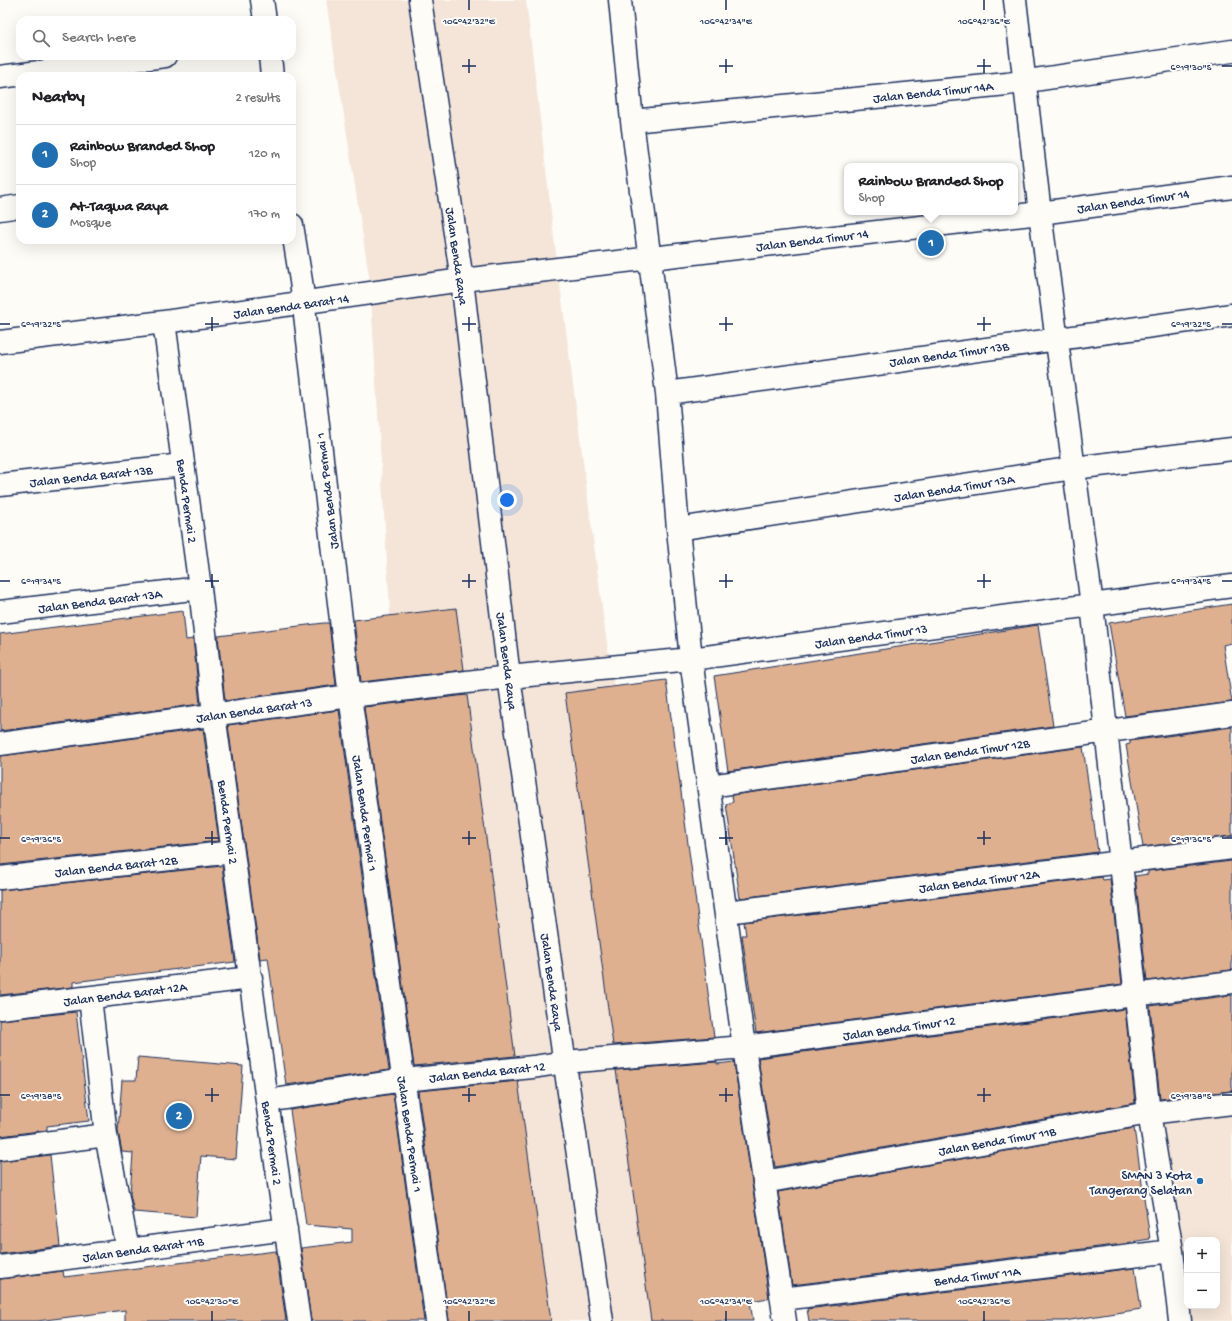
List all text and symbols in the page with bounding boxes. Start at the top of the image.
search box [16,16,296,60]
text: 106°42'32"E [442,16,496,28]
text: 106°42'34"E [699,16,753,28]
text: 106°42'36"E [957,16,1011,28]
icon: search [30,27,52,49]
text: Search here [62,29,136,47]
text: 6°19'30"S [1171,62,1212,74]
street label: Jalan Benda Timur 14A [872,80,995,107]
text: Nearby [32,88,85,108]
text: 2 results [235,91,280,106]
text: Rainbow Branded Shop [70,138,215,156]
text: 1 [42,147,48,162]
text: 120 m [249,147,280,162]
text: Shop [70,156,96,171]
popup [844,163,1018,215]
text: Rainbow Branded Shop [859,173,1003,191]
street label: Jalan Benda Timur 14 [1076,187,1190,218]
text: Shop [859,191,885,206]
text: At-Taqwa Raya [70,198,168,216]
text: 2 [42,207,48,222]
text: 170 m [248,207,280,222]
street label: Jalan Benda Raya [441,207,470,307]
text: Mosque [70,216,111,231]
street label: Jalan Benda Timur 14 [755,227,869,256]
pin: 1 [918,228,944,258]
street label: Jalan Benda Barat 14 [233,292,350,323]
text: 6°19'32"S [21,319,61,331]
text: 6°19'32"S [1171,319,1211,331]
street label: Jalan Benda Timur 13B [889,340,1010,371]
street label: Jalan Benda Permai 1 [314,432,343,550]
street label: Benda Permai 2 [172,457,199,545]
street label: Jalan Benda Barat 13B [29,464,154,491]
street label: Jalan Benda Timur 13A [893,472,1017,506]
your location [497,490,517,510]
text: 6°19'34"S [21,576,61,588]
text: 6°19'34"S [1171,576,1211,588]
street label: Jalan Benda Barat 13A [38,587,164,618]
street label: Jalan Benda Raya [492,611,519,712]
street label: Jalan Benda Timur 13 [814,622,929,653]
street label: Jalan Benda Barat 13 [195,696,314,727]
street label: Jalan Benda Timur 12B [910,737,1031,768]
street label: Jalan Benda Permai 1 [348,754,379,872]
street label: Benda Permai 2 [213,778,240,866]
text: 6°19'36"S [21,834,61,846]
text: 6°19'36"S [1171,834,1211,846]
street label: Jalan Benda Barat 12B [54,854,179,881]
street label: Jalan Benda Timur 12A [918,868,1042,897]
street label: Jalan Benda Raya [536,933,565,1033]
street label: Jalan Benda Barat 12A [63,980,189,1010]
street label: Jalan Benda Timur 12 [842,1014,957,1045]
street label: Jalan Benda Barat 12 [429,1060,547,1087]
street label: Jalan Benda Permai 1 [393,1075,424,1193]
text: 6°19'38"S [21,1091,62,1103]
text: 6°19'38"S [1171,1091,1212,1103]
street label: Benda Permai 2 [257,1099,284,1187]
pin: 2 [166,1101,192,1131]
street label: Jalan Benda Timur 11B [938,1125,1058,1160]
place label: SMAN 3 Kota Tangerang Selatan [1089,1169,1193,1199]
marker: SMAN 3 Kota Tangerang Selatan [1195,1176,1205,1186]
street label: Jalan Benda Barat 11B [82,1235,205,1266]
map controls [1184,1237,1220,1309]
button: + [1184,1237,1220,1273]
street label: Benda Timur 11A [932,1265,1022,1290]
button: − [1184,1273,1220,1309]
text: 106°42'30"E [185,1296,239,1308]
text: 106°42'32"E [442,1296,496,1308]
text: 106°42'34"E [699,1296,753,1308]
text: 106°42'36"E [957,1296,1011,1308]

